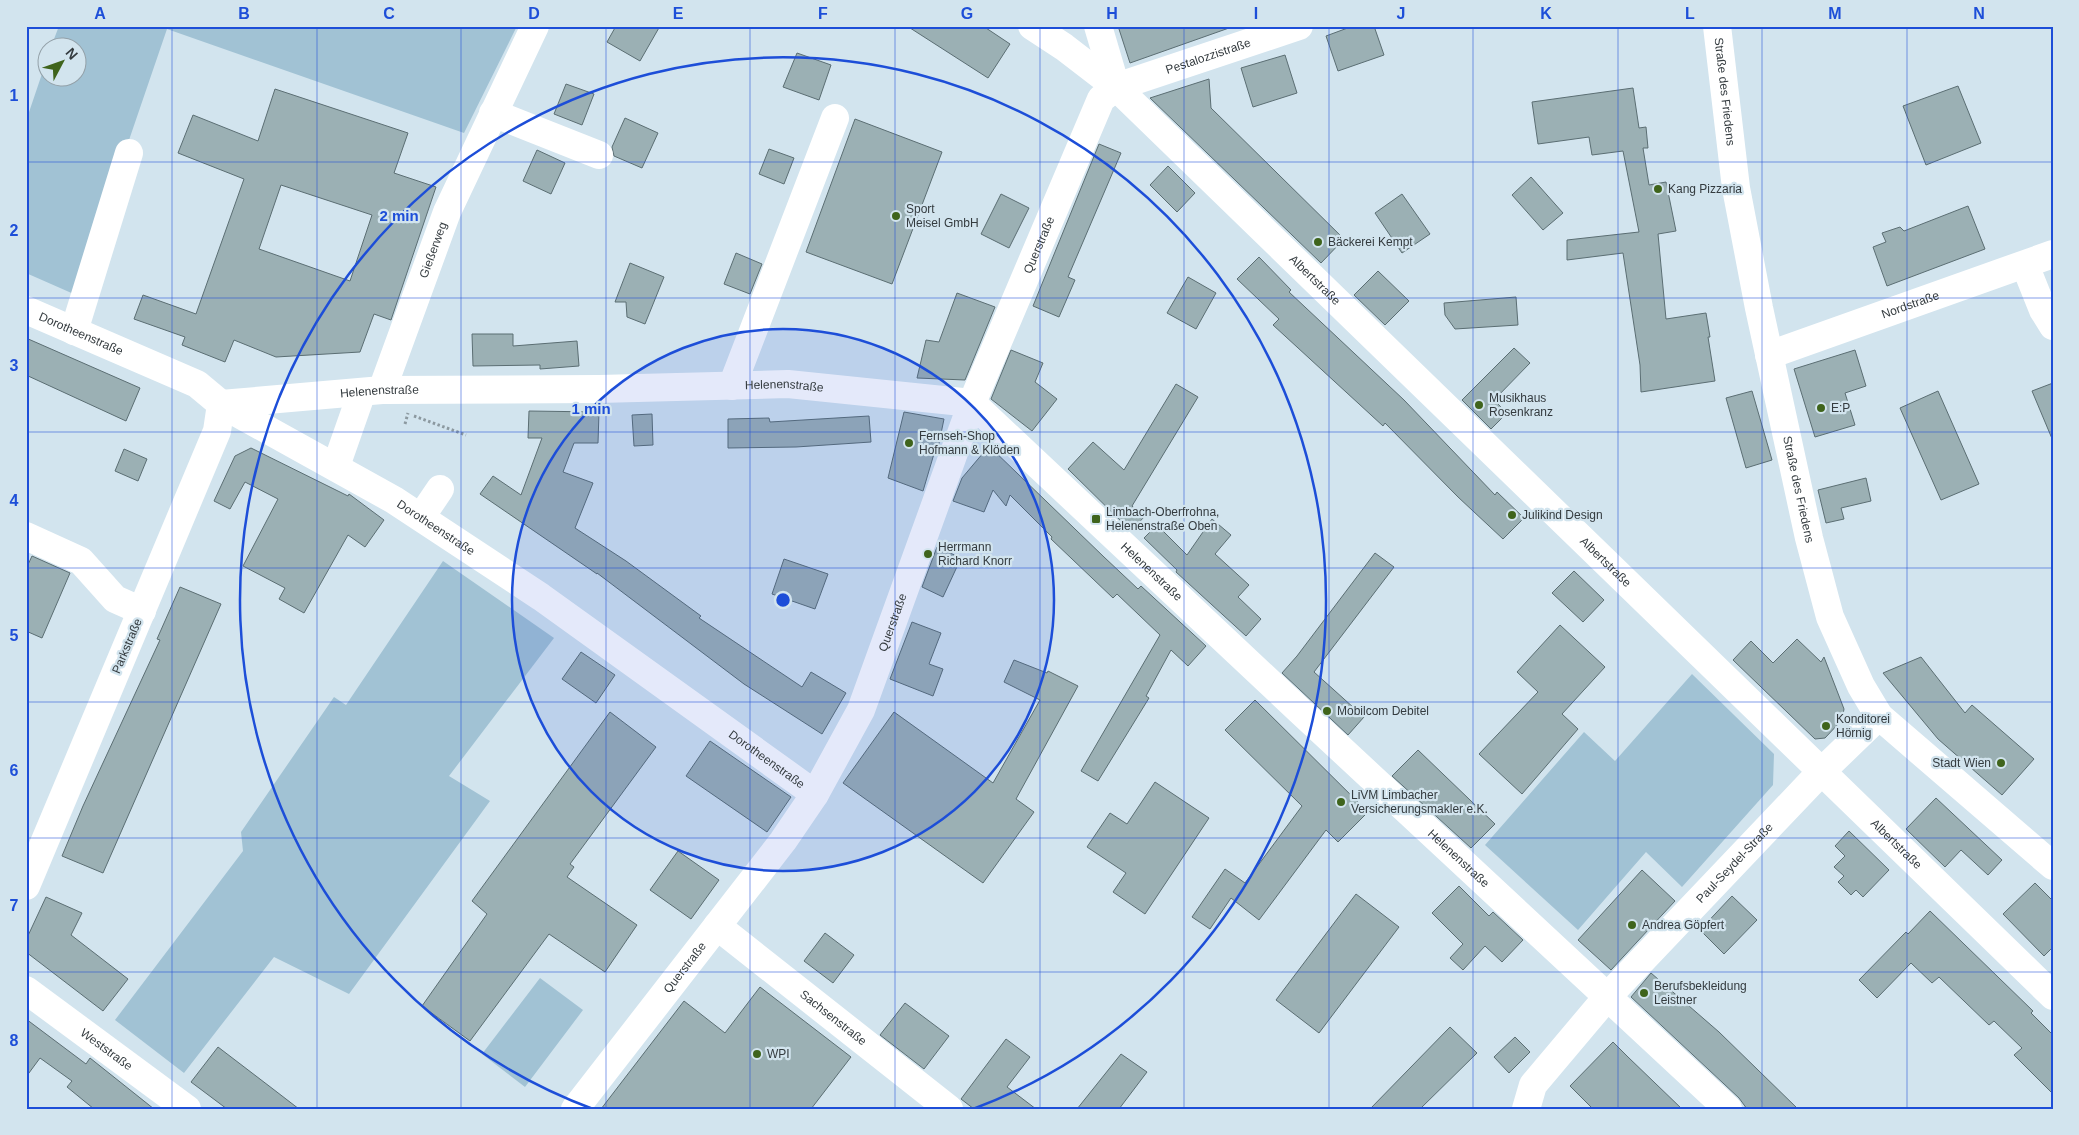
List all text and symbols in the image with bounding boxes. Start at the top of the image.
text: A [94,5,106,22]
text: B [238,5,250,22]
text: C [383,5,395,22]
text: D [528,5,540,22]
text: E [673,5,684,22]
text: F [818,5,828,22]
text: G [961,5,973,22]
text: H [1106,5,1118,22]
text: I [1254,5,1258,22]
text: J [1397,5,1405,22]
text: K [1540,5,1552,22]
text: L [1685,5,1695,22]
text: M [1828,5,1842,22]
text: N [1973,5,1985,22]
street label: Pestalozzistraße [1164,35,1253,77]
street label: Straße des Friedens [1711,37,1738,146]
north arrow [38,38,88,88]
text: N [62,44,81,63]
text: 1 [10,87,19,104]
place label: Kang Pizzaria [1668,182,1742,196]
marker: Kang Pizzaria [1652,183,1664,195]
place label: Sport Meisel GmbH [906,202,979,230]
text: 2 min [379,207,419,224]
marker: Sport Meisel GmbH [890,210,902,222]
street label: Querstraße [1021,214,1057,276]
street label: Gießerweg [416,220,450,280]
text: 2 [10,222,19,239]
place label: Bäckerei Kempt [1328,235,1413,249]
marker: Bäckerei Kempt [1312,236,1324,248]
street label: Albertstraße [1287,252,1343,308]
street label: Nordstraße [1880,288,1941,321]
street label: Dorotheenstraße [37,309,126,358]
text: 3 [10,357,19,374]
street label: Helenenstraße [745,377,825,395]
street label: Helenenstraße [340,383,419,401]
place label: Musikhaus Rosenkranz [1489,391,1553,419]
marker: Musikhaus Rosenkranz [1473,399,1485,411]
text: 1 min [571,400,611,417]
place label: E:P [1831,401,1850,415]
marker: E:P [1815,402,1827,414]
place label: Fernseh-Shop Hofmann & Klöden [919,429,1020,457]
street label: Straße des Friedens [1780,435,1817,544]
marker: Fernseh-Shop Hofmann & Klöden [903,437,915,449]
text: 4 [10,492,19,509]
street label: Dorotheenstraße [394,497,478,558]
place label: Limbach-Oberfrohna, Helenenstraße Oben [1106,505,1219,533]
place label: Julikind Design [1522,508,1603,522]
marker: Julikind Design [1506,509,1518,521]
marker: Limbach-Oberfrohna, Helenenstraße Oben [1090,513,1102,525]
street label: Albertstraße [1577,534,1634,590]
place label: Herrmann Richard Knorr [938,540,1012,568]
street label: Helenenstraße [1118,540,1185,604]
marker: Herrmann Richard Knorr [922,548,934,560]
centre of rings [774,591,792,609]
street label: Querstraße [876,591,910,653]
street label: Parkstraße [109,616,145,676]
text: 5 [10,627,19,644]
place label: Mobilcom Debitel [1337,704,1429,718]
marker: Mobilcom Debitel [1321,705,1333,717]
place label: Konditorei Hörnig [1836,712,1890,740]
marker: Konditorei Hörnig [1820,720,1832,732]
street label: Dorotheenstraße [726,727,808,791]
place label: Stadt Wien [1932,756,1991,770]
marker: Stadt Wien [1995,757,2007,769]
text: 6 [10,762,19,779]
place label: LiVM Limbacher Versicherungsmakler e.K. [1351,788,1488,816]
marker: LiVM Limbacher Versicherungsmakler e.K. [1335,796,1347,808]
street label: Albertstraße [1868,816,1925,872]
street label: Paul-Seydel-Straße [1693,820,1776,906]
street label: Helenenstraße [1425,826,1492,891]
text: 7 [10,897,19,914]
place label: Andrea Göpfert [1642,918,1725,932]
marker: Andrea Göpfert [1626,919,1638,931]
street label: Querstraße [661,939,709,996]
place label: Berufsbekleidung Leistner [1654,979,1747,1007]
street label: Sachsenstraße [797,987,870,1048]
marker: Berufsbekleidung Leistner [1638,987,1650,999]
street label: Weststraße [78,1026,135,1073]
text: 8 [10,1032,19,1049]
place label: WPI [767,1047,790,1061]
marker: WPI [751,1048,763,1060]

